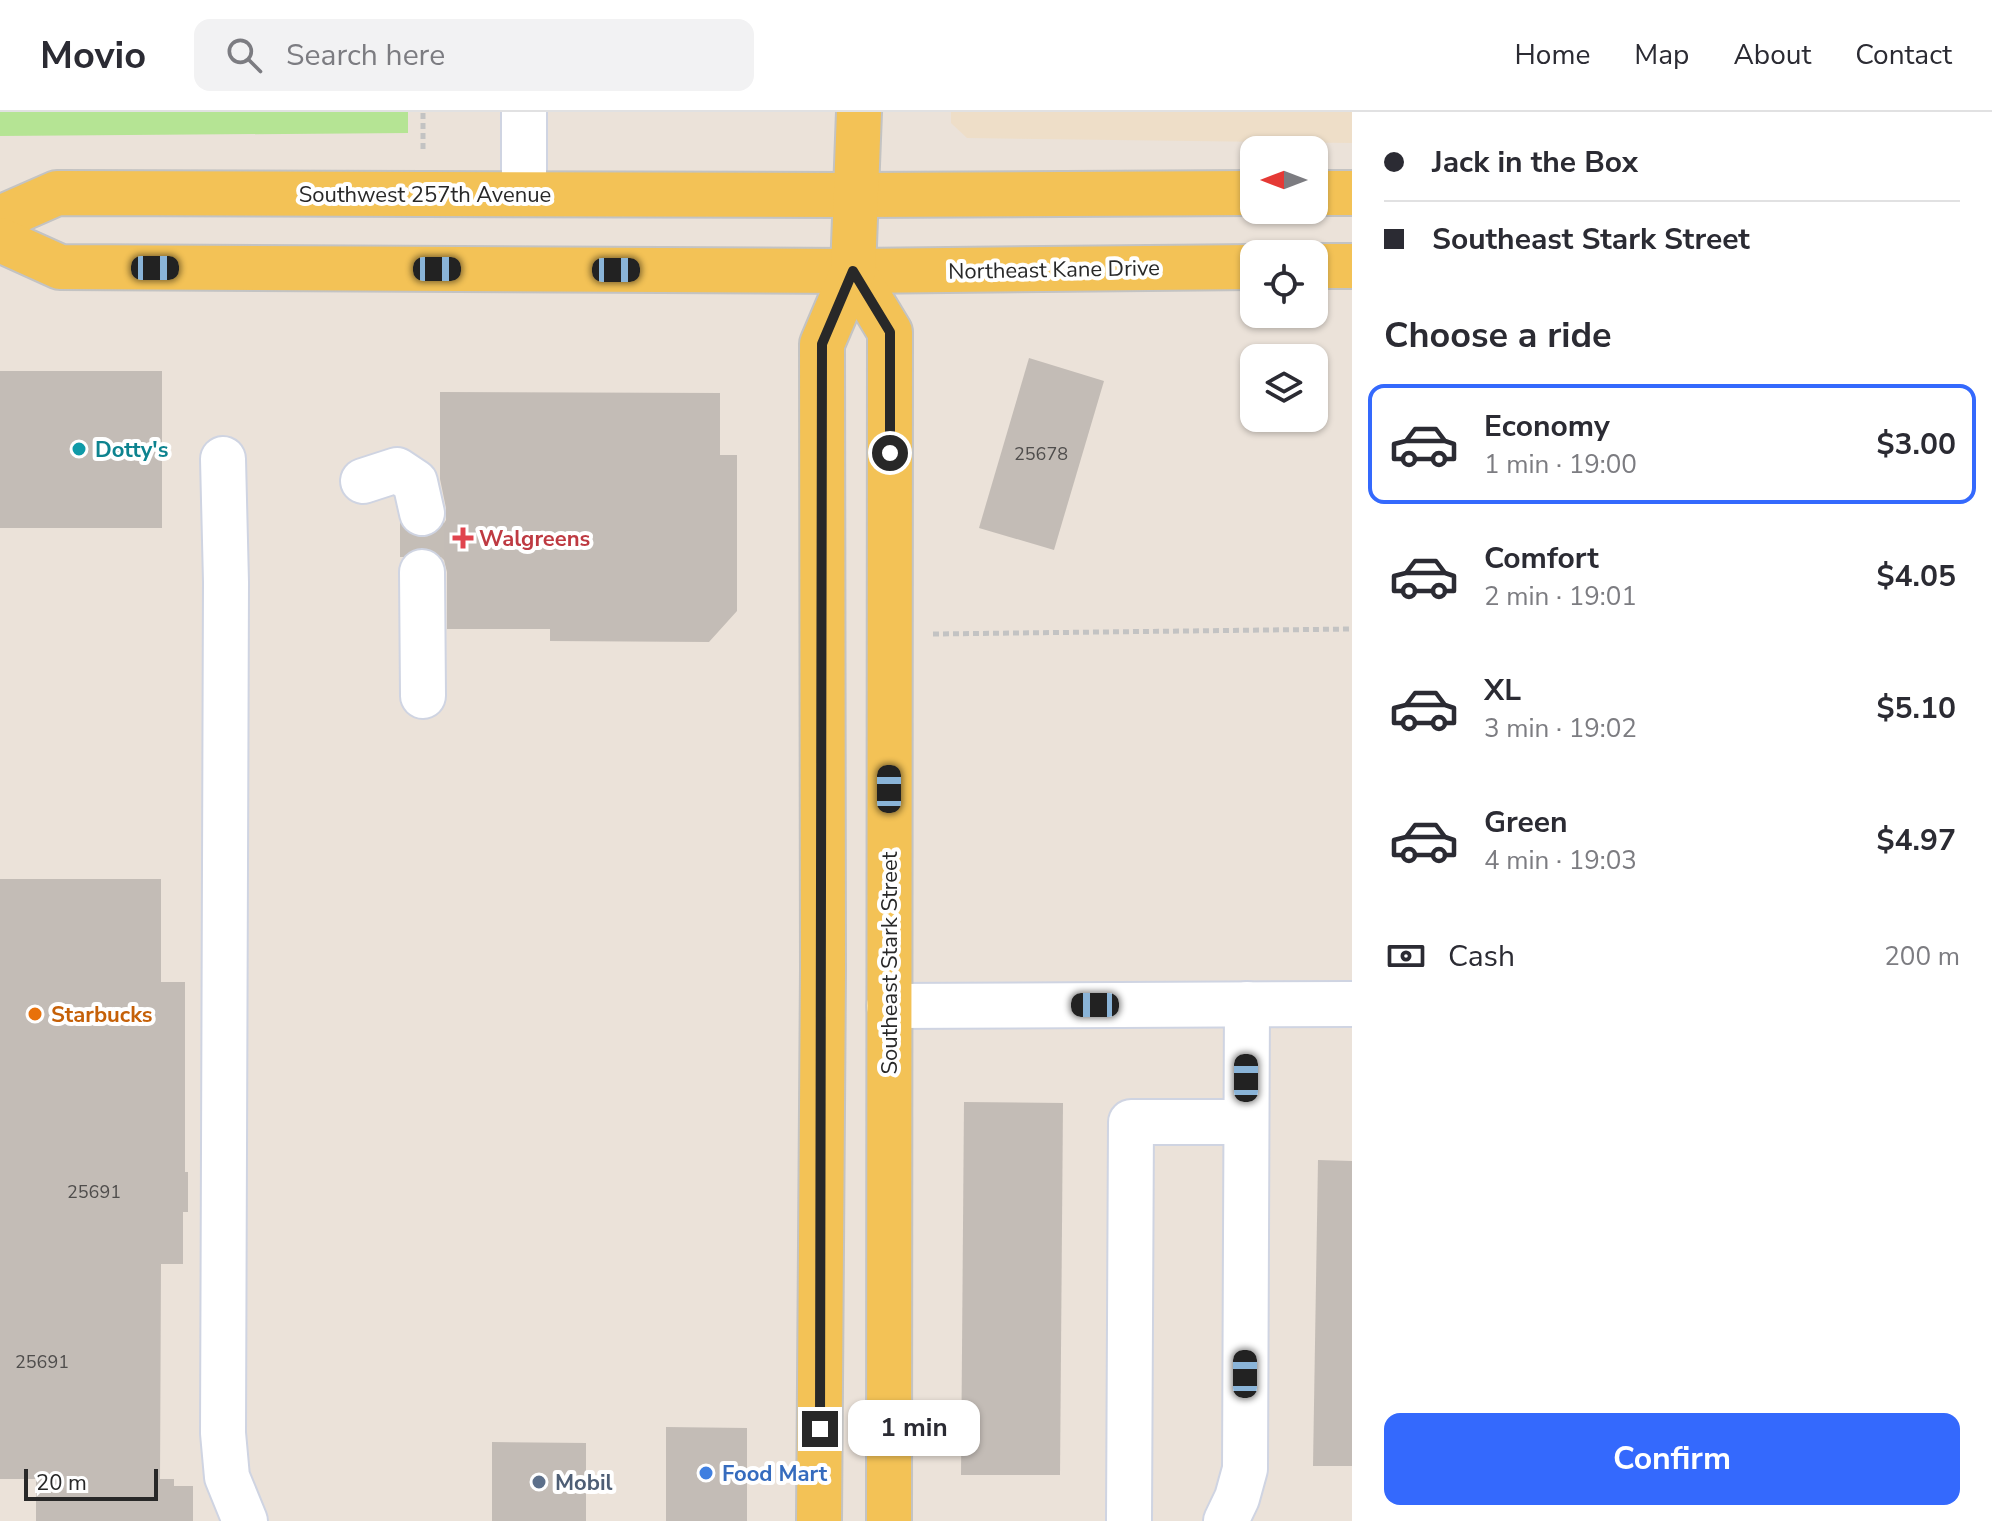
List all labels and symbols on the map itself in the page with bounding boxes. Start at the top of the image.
north arrow [1240,136,1328,224]
street label: Southwest 257th Avenue [299,180,551,210]
street label: Northeast Kane Drive [948,253,1160,287]
car [131,256,179,280]
car [413,257,461,281]
car [592,258,640,282]
place label: Dotty's [95,435,168,465]
route start [872,435,908,471]
marker: Dotty's [70,440,88,458]
house number: 25678 [1014,442,1068,466]
place label: Walgreens [479,524,590,554]
marker: Walgreens [454,529,472,547]
car [877,765,901,813]
street label: Southeast Stark Street [875,851,905,1074]
car [1071,993,1119,1017]
place label: Starbucks [51,1000,153,1030]
marker: Starbucks [26,1005,44,1023]
car [1234,1054,1258,1102]
house number: 25691 [67,1180,121,1204]
house number: 25691 [15,1350,69,1374]
car [1233,1350,1257,1398]
callout: 1 min [848,1401,980,1457]
route end [802,1411,838,1447]
place label: Food Mart [722,1459,828,1489]
marker: Food Mart [697,1464,715,1482]
scale bar [24,1465,158,1501]
place label: Mobil [555,1468,613,1498]
marker: Mobil [530,1473,548,1491]

